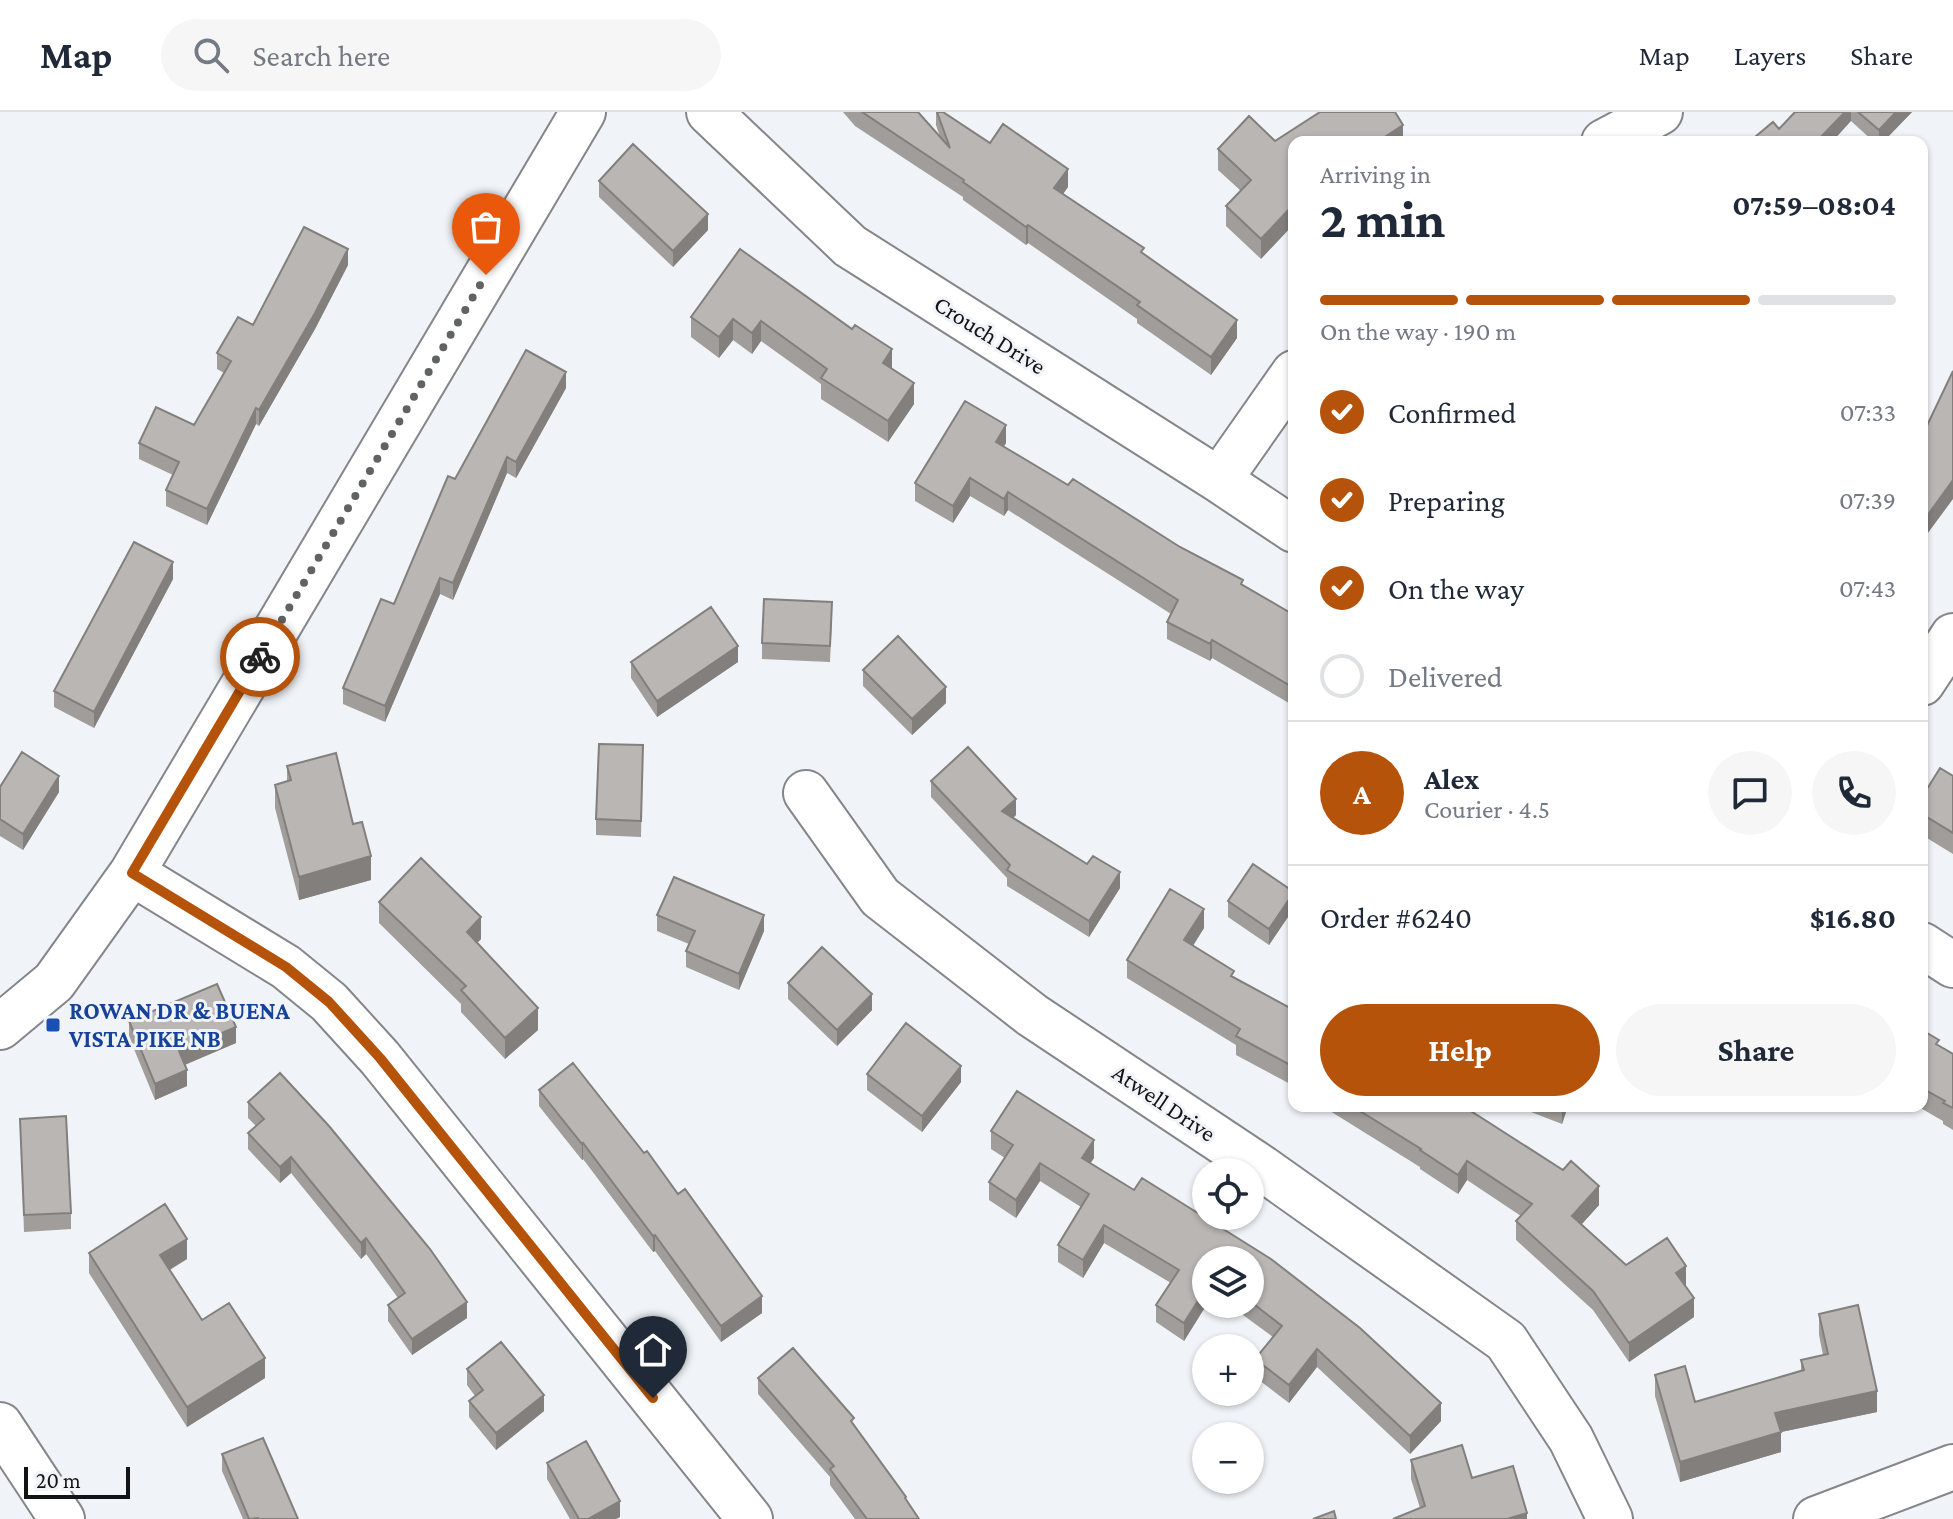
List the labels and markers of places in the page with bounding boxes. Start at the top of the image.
pin [452,193,520,275]
place label: ROWAN DR & BUENA VISTA PIKE NB [68,997,291,1052]
marker: ROWAN DR & BUENA VISTA PIKE NB [44,1016,62,1034]
pin [619,1316,687,1398]

